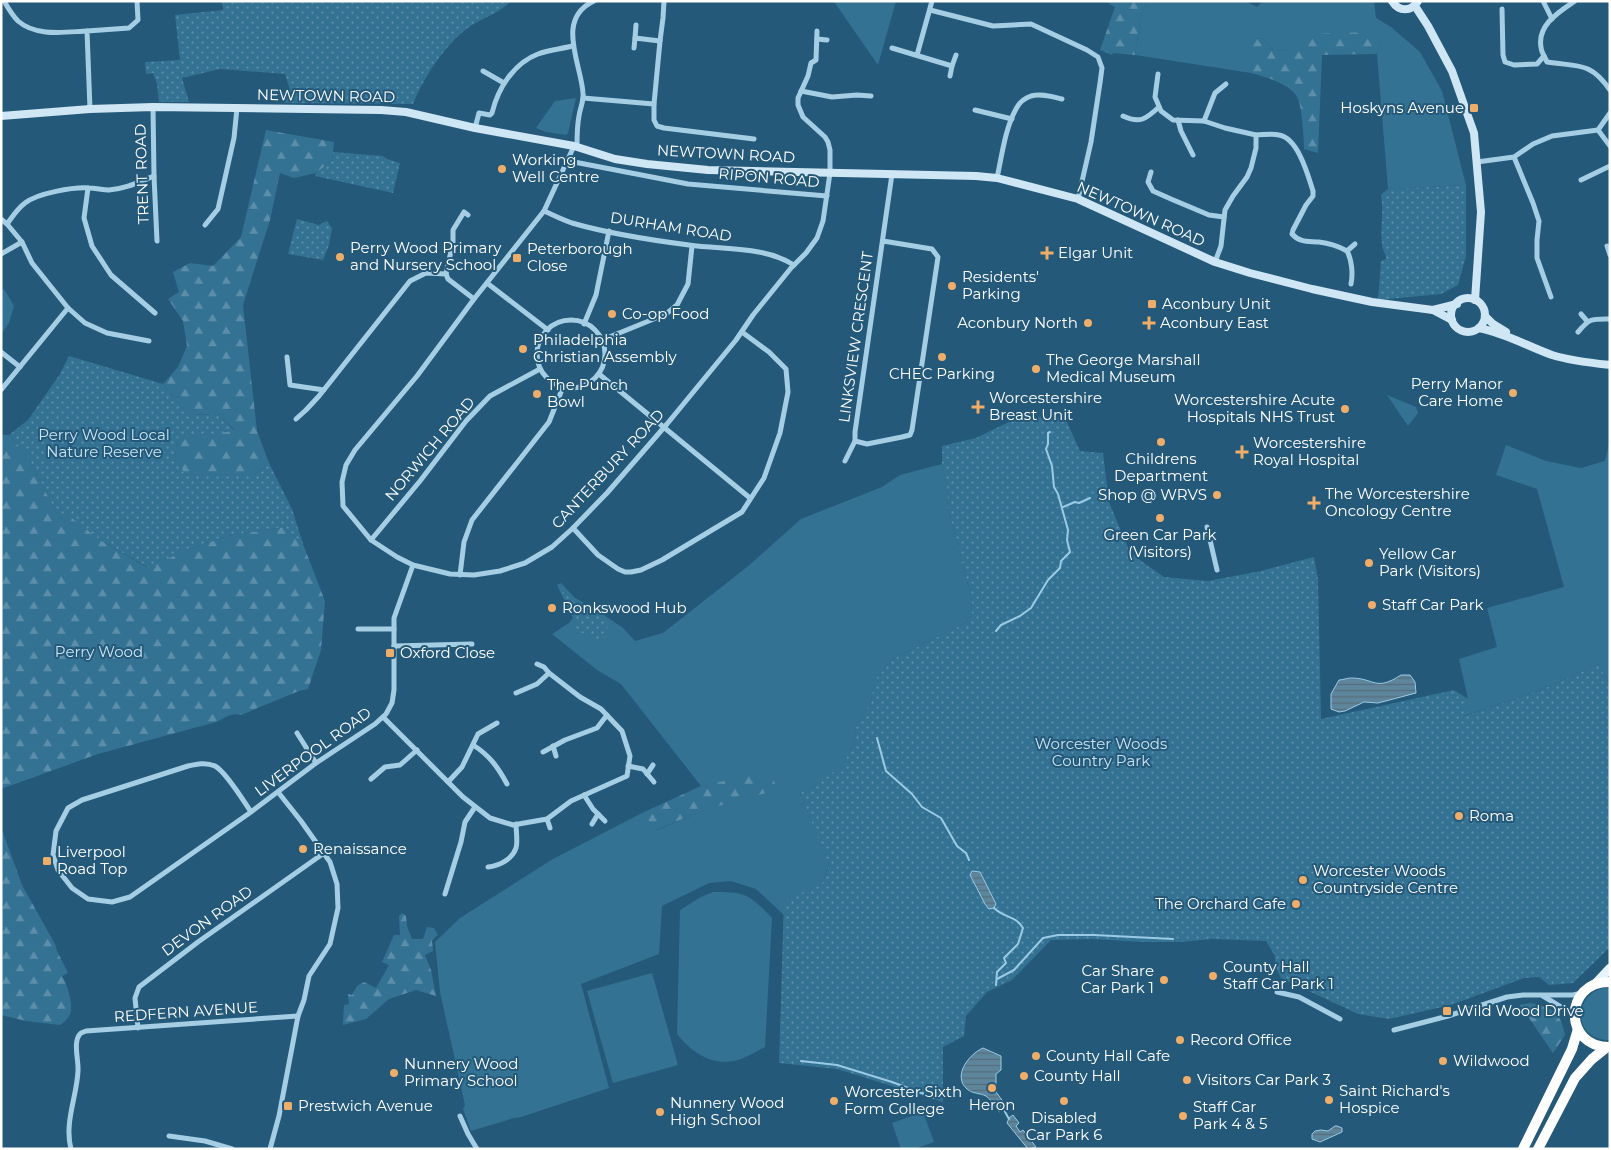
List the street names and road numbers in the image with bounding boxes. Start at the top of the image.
street label: NEWTOWN ROAD [257,85,395,106]
street label: TRENT ROAD [130,123,153,225]
street label: NEWTOWN ROAD [656,140,796,167]
street label: RIPON ROAD [718,164,820,191]
street label: NEWTOWN ROAD [1074,177,1208,250]
street label: DURHAM ROAD [609,208,733,245]
street label: LINKSVIEW CRESCENT [834,250,877,424]
street label: NORWICH ROAD [381,393,479,504]
street label: CANTERBURY ROAD [547,405,668,532]
street label: LIVERPOOL ROAD [251,703,375,800]
street label: DEVON ROAD [158,881,256,960]
street label: REDFERN AVENUE [113,997,259,1026]

